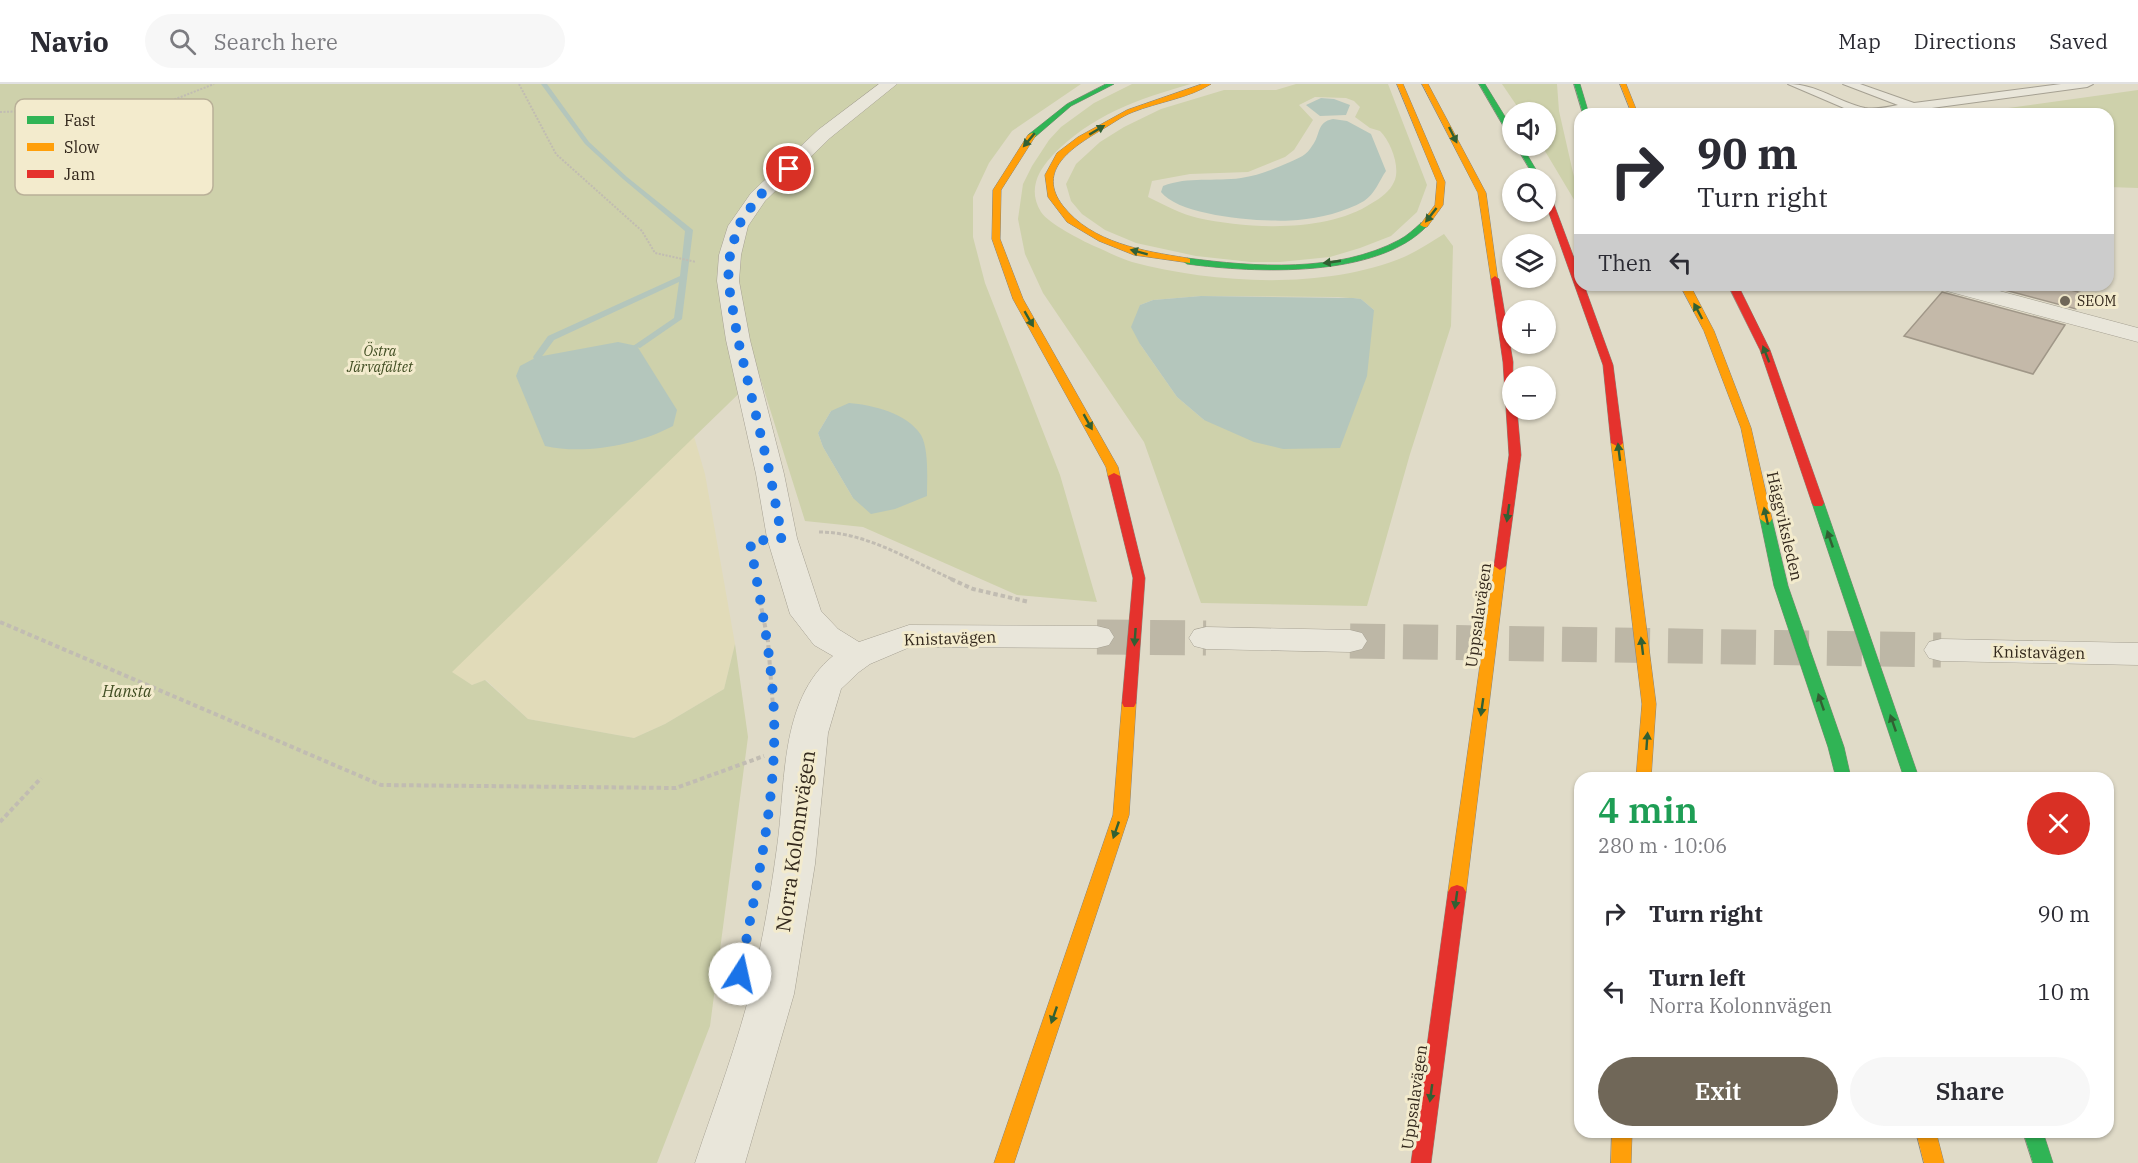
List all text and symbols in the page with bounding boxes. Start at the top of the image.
search box [145,14,565,68]
text: Navio [30,23,109,60]
icon: search [166,25,199,58]
text: Search here [214,27,338,56]
text: Map [1838,27,1881,55]
text: Directions [1914,27,2016,55]
text: Saved [2049,27,2108,55]
legend [15,99,213,195]
map controls [1502,102,1556,420]
button: sound [1502,102,1556,156]
text: Fast [64,110,96,130]
one-way arrow [1089,125,1106,135]
text: 90 m [1697,126,1798,181]
one-way arrow [1448,127,1457,144]
one-way arrow [1022,132,1035,148]
icon: right [1598,132,1676,210]
text: Slow [64,137,100,157]
pin [763,143,814,194]
icon: arrive [772,152,805,185]
text: Jam [64,164,95,184]
button: search [1502,168,1556,222]
text: Turn right [1697,179,1828,214]
one-way arrow [1425,208,1437,223]
button: layers [1502,234,1556,288]
icon: left [1664,246,1697,279]
one-way arrow [1130,247,1148,256]
text: Then [1598,248,1652,277]
one-way arrow [1323,258,1342,267]
place label: SEOM [2077,292,2116,310]
marker: SEOM [2058,294,2072,308]
button: + [1502,300,1556,354]
one-way arrow [1694,303,1703,320]
one-way arrow [1024,310,1034,327]
park label: Östra Järvafältet [346,341,414,376]
one-way arrow [1761,345,1771,363]
button: − [1502,366,1556,420]
one-way arrow [1083,414,1093,431]
one-way arrow [1614,443,1624,462]
street label: Häggviksleden [1763,469,1807,583]
one-way arrow [1503,504,1512,523]
one-way arrow [1760,506,1770,525]
one-way arrow [1825,530,1834,548]
street label: Uppsalavägen [1461,561,1495,669]
street label: Knistavägen [903,626,997,650]
one-way arrow [1130,627,1140,646]
one-way arrow [1638,636,1647,655]
street label: Knistavägen [1992,641,2086,663]
park label: Hansta [101,681,152,701]
one-way arrow [1816,693,1825,711]
one-way arrow [1477,697,1487,716]
one-way arrow [1888,714,1897,732]
one-way arrow [1642,732,1652,751]
street label: Norra Kolonnvägen [769,748,821,934]
text: 4 min [1598,786,1698,833]
button: close [2027,792,2090,855]
one-way arrow [1111,821,1120,839]
text: 280 m · 10:06 [1598,832,1727,859]
one-way arrow [1452,891,1461,910]
icon: right [1598,897,1631,930]
text: Turn right [1649,899,1763,928]
text: 90 m [2038,899,2090,928]
position arrow [708,942,772,1006]
text: Turn left [1649,963,1745,992]
icon: left [1598,975,1631,1008]
text: 10 m [2038,977,2090,1006]
text: Norra Kolonnvägen [1649,992,1832,1019]
one-way arrow [1049,1006,1058,1024]
street label: Uppsalavägen [1397,1043,1431,1151]
button: Exit [1598,1057,1838,1126]
button: Share [1850,1057,2090,1126]
one-way arrow [1426,1084,1435,1103]

